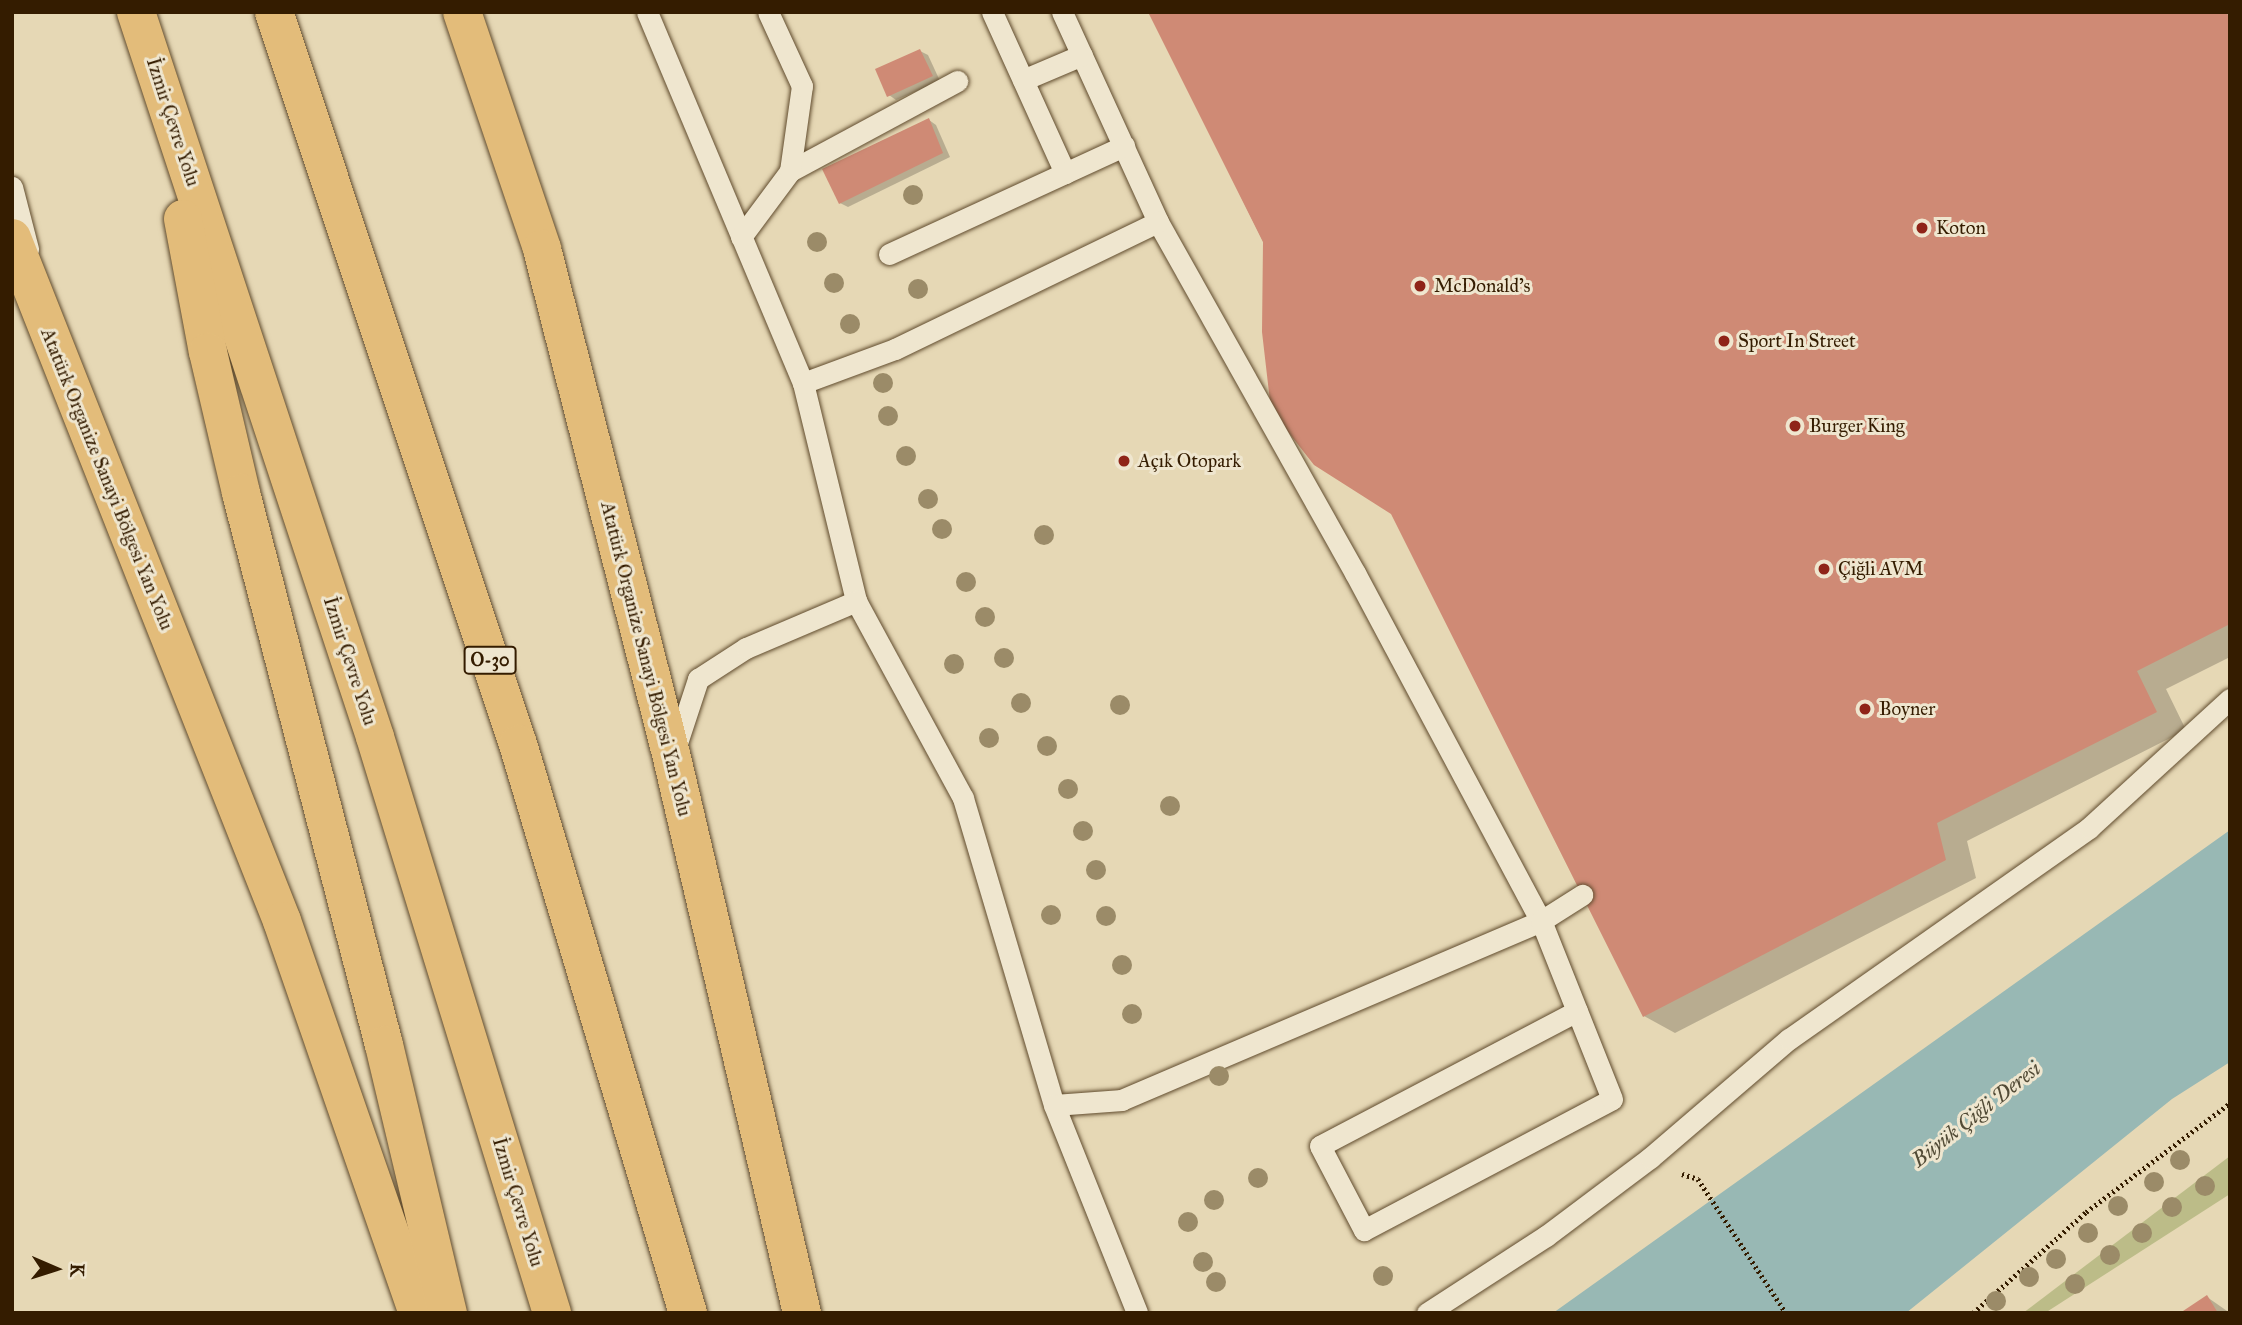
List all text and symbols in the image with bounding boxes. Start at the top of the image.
street label: İzmir Çevre Yolu [141,55,205,189]
place label: Koton [1936,217,1986,239]
marker: Koton [1914,220,1930,236]
place label: McDonald's [1434,275,1530,297]
marker: McDonald's [1412,278,1428,294]
street label: Atatürk Organize Sanayi Bölgesi Yan Yolu [36,325,178,633]
place label: Sport In Street [1738,330,1856,352]
marker: Sport In Street [1716,333,1732,349]
place label: Burger King [1809,415,1905,437]
marker: Burger King [1787,418,1803,434]
place label: Açık Otopark [1138,450,1241,472]
marker: Açık Otopark [1116,453,1132,469]
street label: Atatürk Organize Sanayi Bölgesi Yan Yolu [596,499,696,819]
place label: Çiğli AVM [1838,558,1924,580]
marker: Çiğli AVM [1816,561,1832,577]
street label: İzmir Çevre Yolu [318,594,382,728]
road number: O-30 [462,646,518,674]
place label: Boyner [1879,698,1935,720]
marker: Boyner [1857,701,1873,717]
water label: Büyük Çiğli Deresi [1907,1056,2045,1172]
street label: İzmir Çevre Yolu [488,1135,548,1269]
north arrow [21,1234,91,1304]
text: K [66,1263,89,1277]

